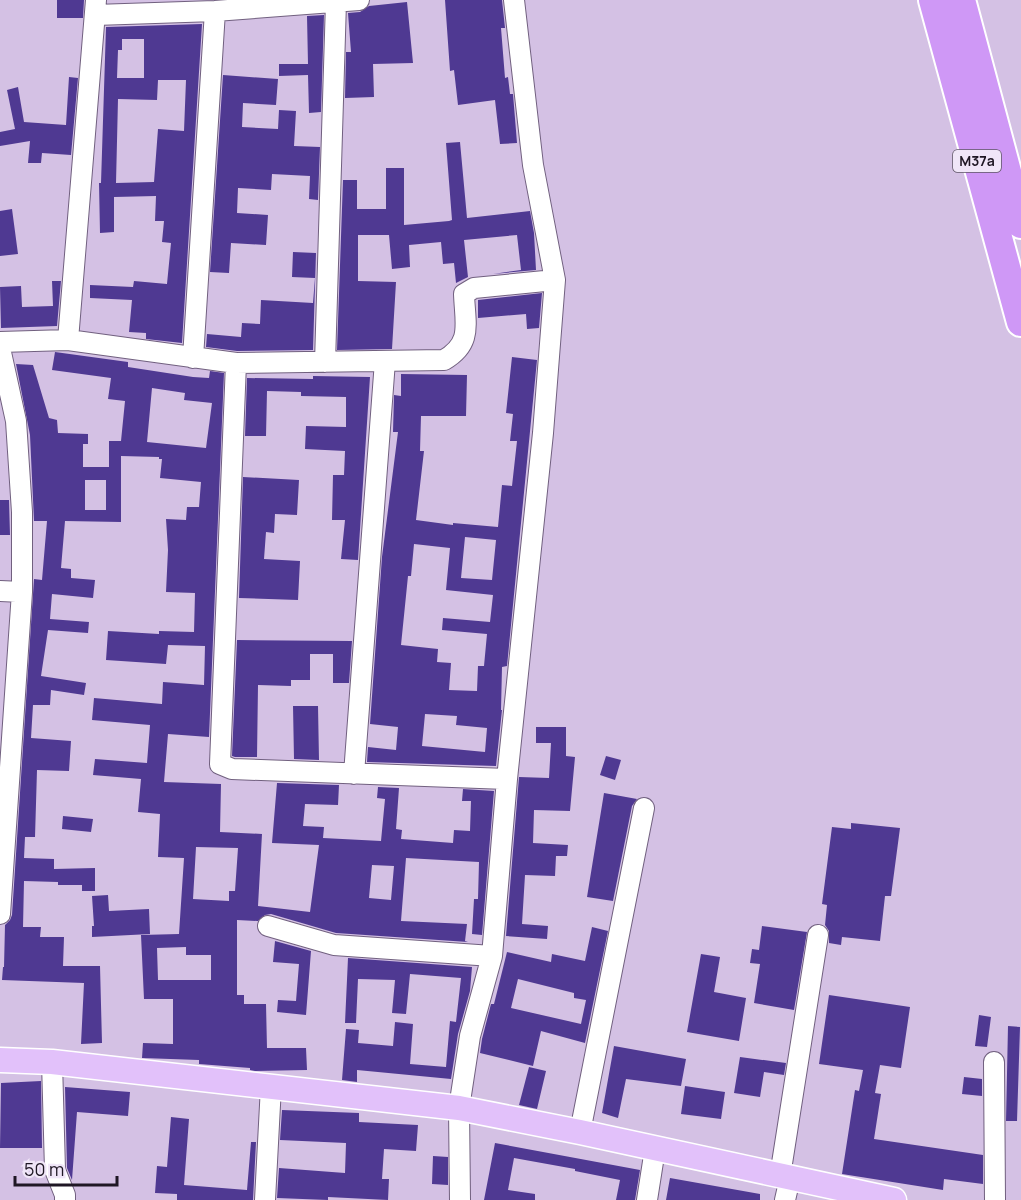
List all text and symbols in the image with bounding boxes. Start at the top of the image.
road number: M37a [953,150,1001,172]
scale bar [15,1149,117,1187]
text: 50 m [24,1157,64,1181]

